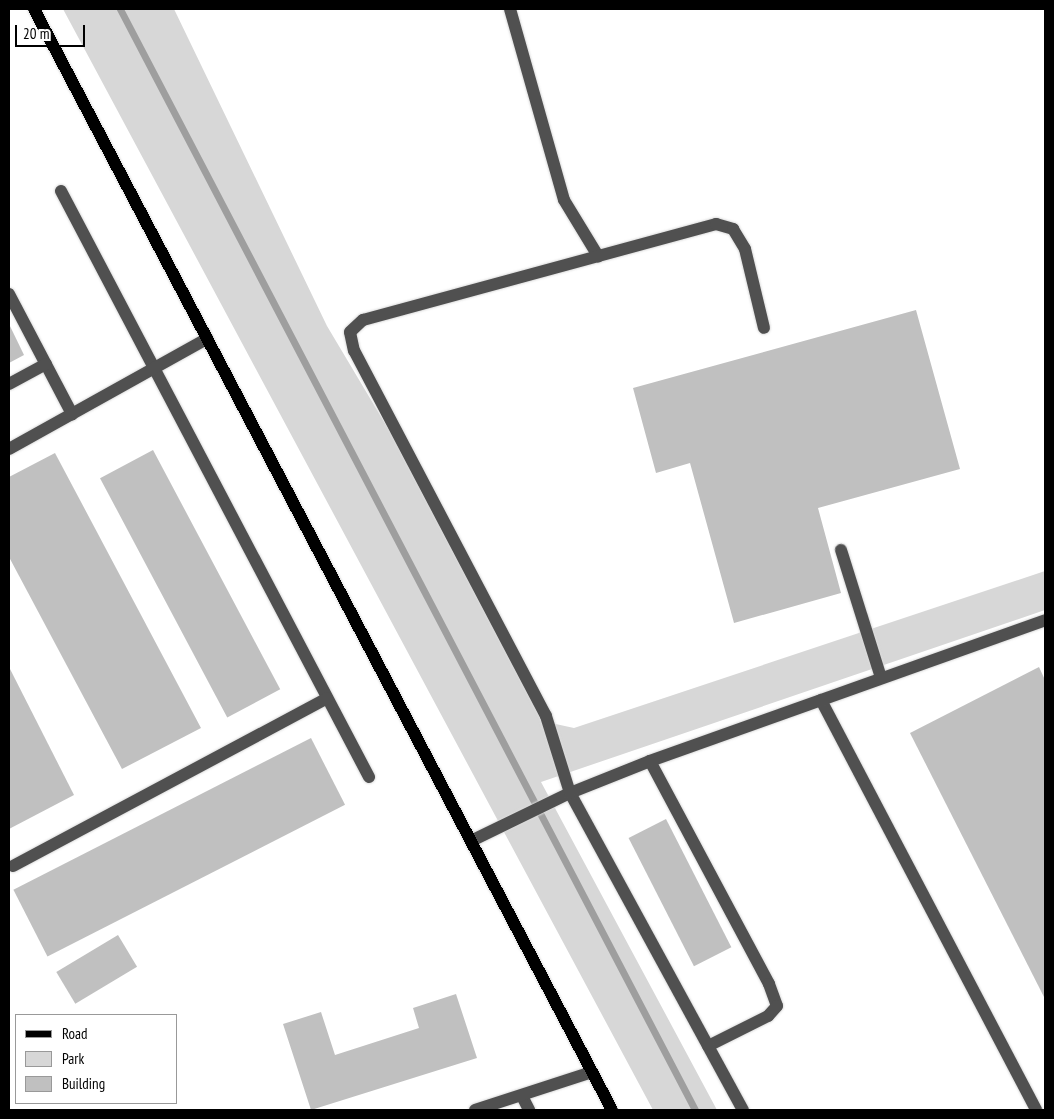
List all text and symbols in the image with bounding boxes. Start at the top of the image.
scale bar [18,15,88,47]
text: 20 m [23,24,49,43]
legend [15,1014,178,1104]
text: Road [62,1024,88,1043]
text: Park [62,1049,84,1068]
text: Building [62,1074,105,1093]

